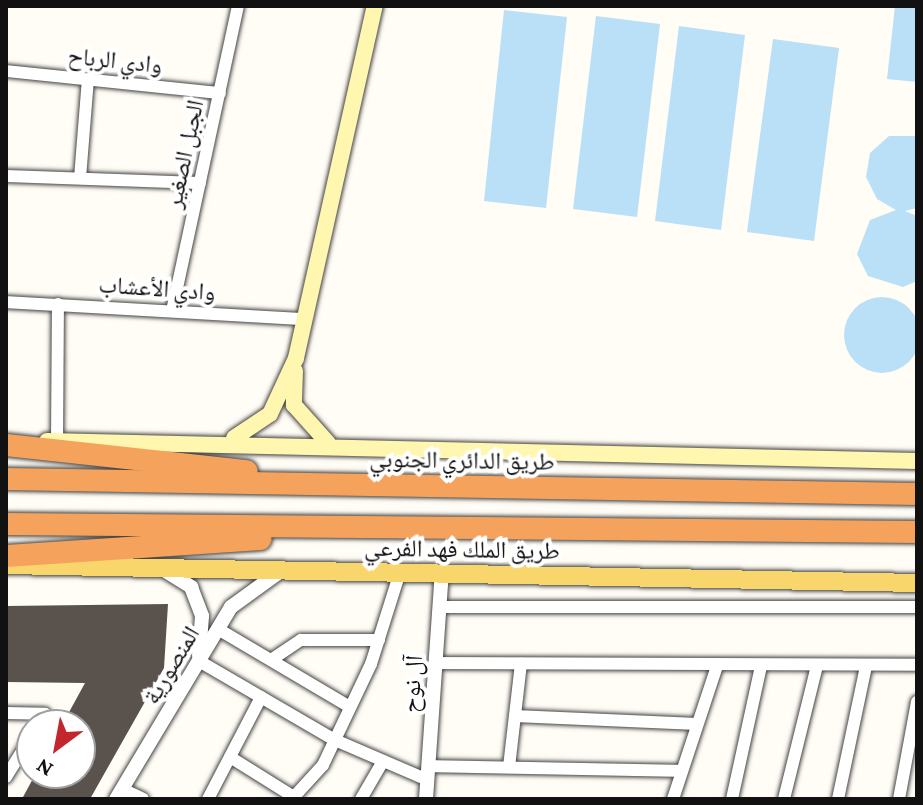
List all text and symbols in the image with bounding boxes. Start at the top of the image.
street label: وادي الرباح [66,41,164,79]
street label: الجبل الصغير [158,97,210,211]
street label: وادي الأعشاب [98,270,216,306]
street label: طريق الدائري الجنوبي [369,444,555,476]
street label: طريق الملك فهد الفرعي [364,533,560,565]
street label: المنصورية [137,621,205,709]
street label: آل نوح [396,654,428,714]
north arrow [16,709,96,789]
text: N [31,754,57,783]

